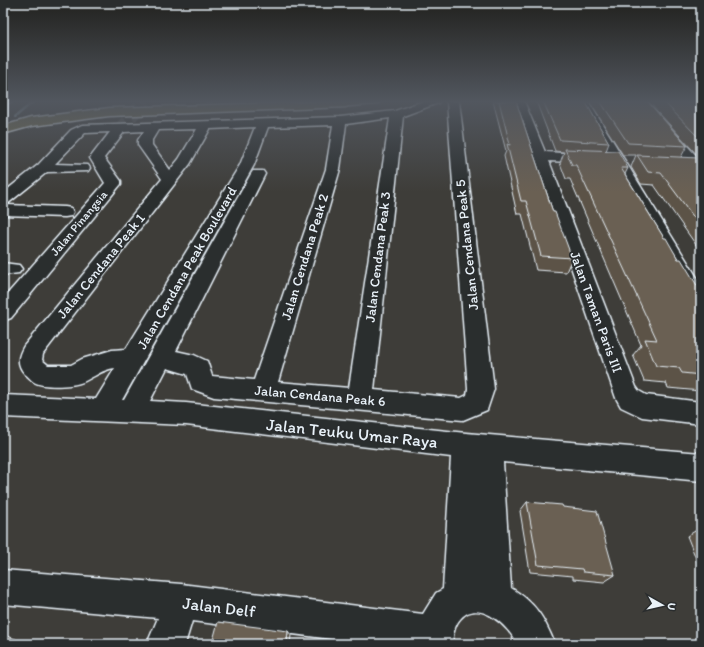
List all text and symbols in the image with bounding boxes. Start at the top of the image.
street label: Jalan Cendana Peak 5 [452,179,482,311]
street label: Jalan Cendana Peak Boulevard [133,183,241,352]
street label: Jalan Pinangsia [48,187,111,258]
street label: Jalan Cendana Peak 3 [362,190,394,323]
street label: Jalan Cendana Peak 2 [278,191,333,322]
street label: Jalan Cendana Peak 1 [53,210,149,322]
street label: Jalan Taman Paris III [566,249,626,375]
street label: Jalan Cendana Peak 6 [254,382,386,410]
street label: Jalan Teuku Umar Raya [265,414,439,452]
north arrow [642,585,682,625]
street label: Jalan Delf [182,593,257,621]
text: U [664,602,678,611]

